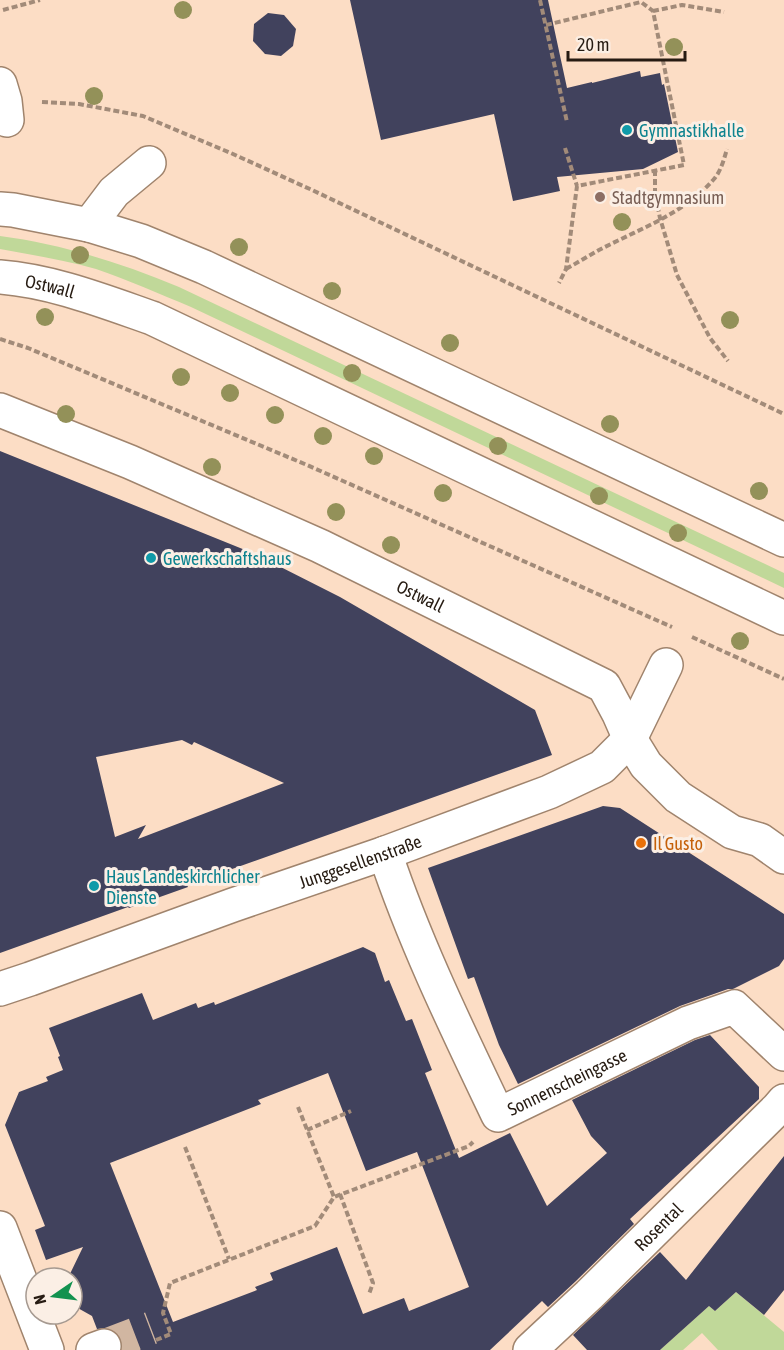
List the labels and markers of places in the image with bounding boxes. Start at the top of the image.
place label: Gymnastikhalle [639,120,744,141]
marker: Gymnastikhalle [620,123,634,137]
place label: Stadtgymnasium [612,187,724,208]
marker: Stadtgymnasium [593,190,607,204]
place label: Gewerkschaftshaus [163,548,291,569]
marker: Gewerkschaftshaus [144,551,158,565]
place label: Il Gusto [653,833,703,854]
marker: Il Gusto [634,836,648,850]
place label: Haus Landeskirchlicher Dienste [106,866,260,908]
marker: Haus Landeskirchlicher Dienste [87,879,101,893]

